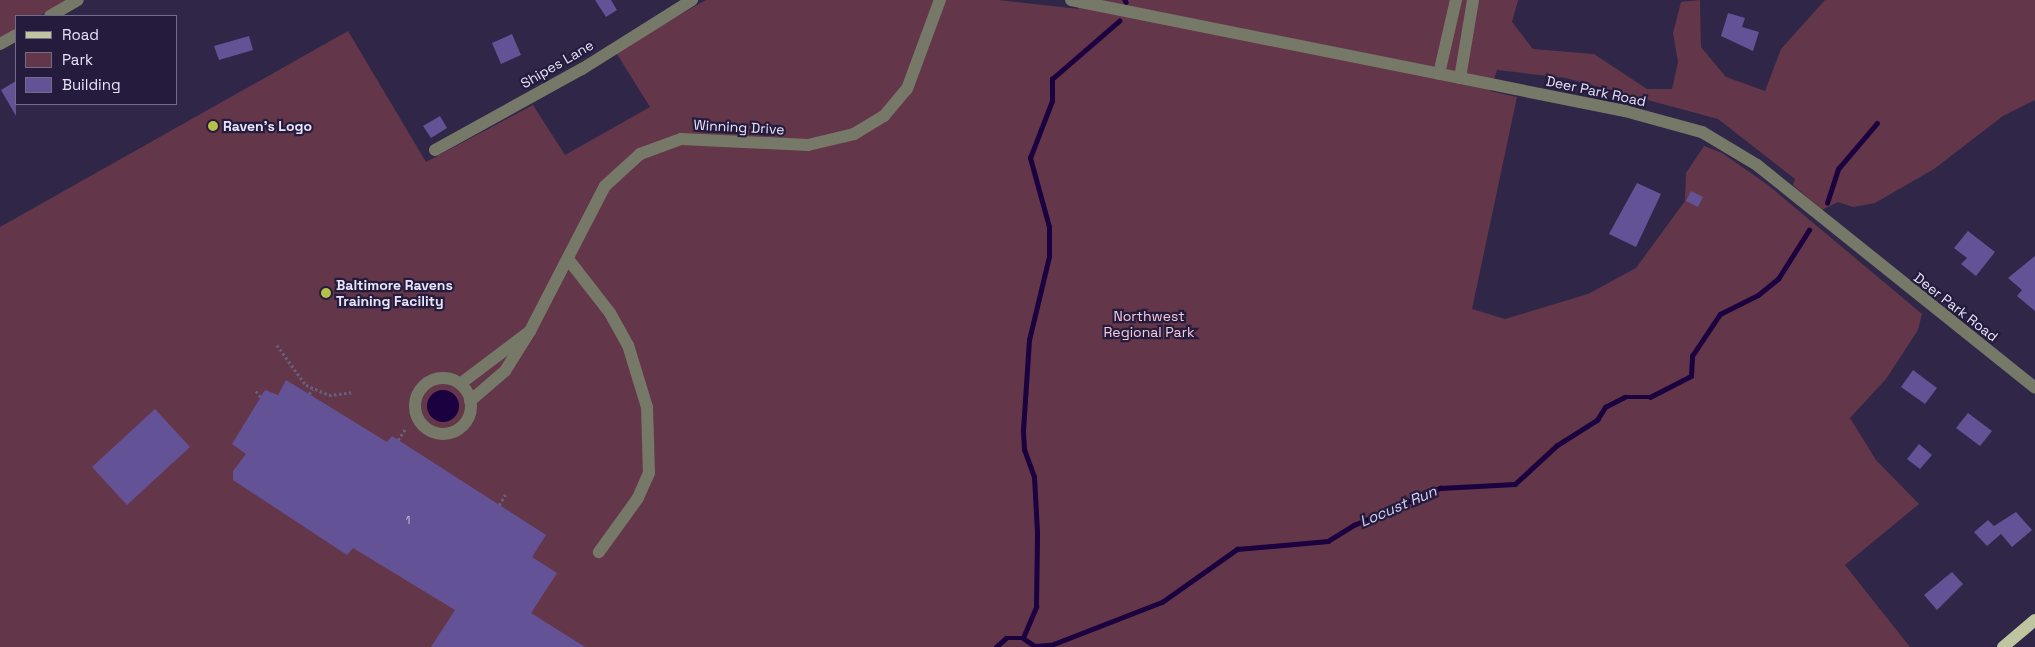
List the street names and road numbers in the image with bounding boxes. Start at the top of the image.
street label: Shipes Lane [518,36,596,92]
street label: Deer Park Road [1544,72,1648,110]
street label: Winning Drive [693,116,785,138]
street label: Deer Park Road [1911,269,2001,345]

